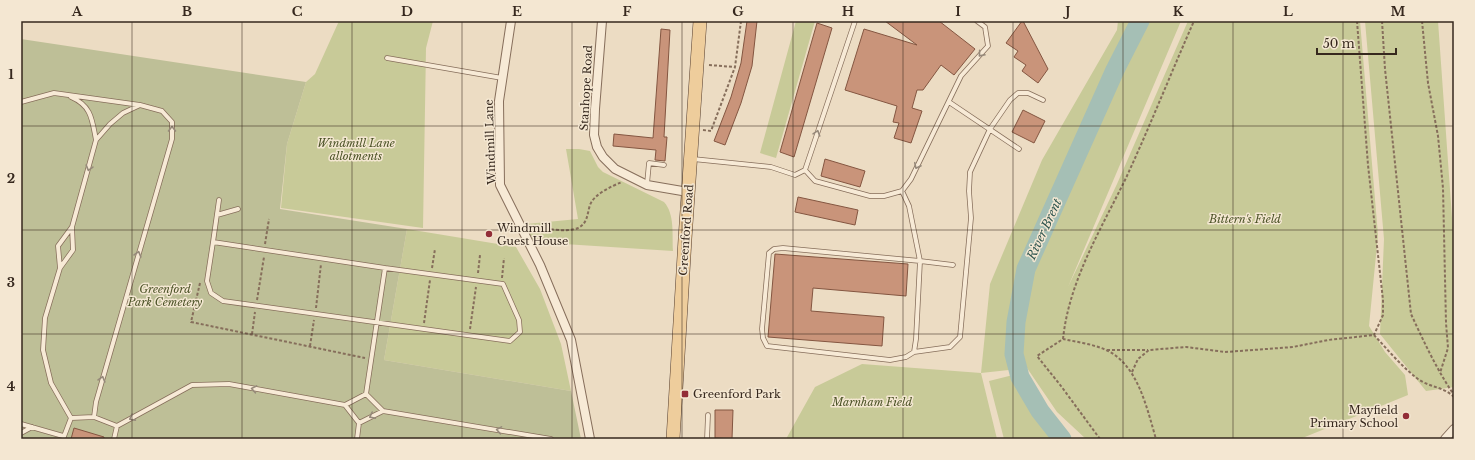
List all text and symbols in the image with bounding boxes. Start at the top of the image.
text: A [71,3,83,20]
text: B [182,3,192,20]
text: C [292,3,303,20]
text: D [401,3,413,20]
text: E [512,3,522,20]
text: F [623,3,632,20]
text: G [732,3,744,20]
text: H [842,3,854,20]
text: I [955,3,961,20]
text: J [1062,3,1071,20]
text: K [1173,3,1184,20]
text: L [1283,3,1293,20]
text: M [1391,3,1406,20]
scale bar [1317,30,1396,56]
text: 50 m [1323,36,1355,51]
street label: Stanhope Road [577,44,595,131]
one-way arrow [979,49,986,56]
text: 1 [8,66,14,83]
street label: Windmill Lane [482,99,499,186]
one-way arrow [168,126,176,132]
one-way arrow [812,130,821,137]
park label: Windmill Lane allotments [317,136,395,163]
one-way arrow [915,162,922,169]
one-way arrow [85,164,94,171]
text: 2 [7,170,15,187]
street label: Greenford Road [676,183,696,276]
water label: River Brent [1023,196,1065,263]
park label: Bittern's Field [1208,212,1281,226]
place label: Windmill Guest House [496,221,568,248]
marker: Windmill Guest House [484,229,494,239]
one-way arrow [133,251,142,258]
text: 3 [7,274,15,291]
park label: Greenford Park Cemetery [127,282,203,309]
one-way arrow [98,376,106,382]
text: 4 [7,378,16,395]
one-way arrow [250,385,257,394]
place label: Greenford Park [693,387,781,401]
marker: Greenford Park [680,389,690,399]
park label: Marnham Field [831,395,912,409]
place label: Mayfield Primary School [1310,403,1399,430]
marker: Mayfield Primary School [1401,411,1411,421]
one-way arrow [369,412,376,419]
one-way arrow [129,413,136,420]
one-way arrow [496,426,502,435]

